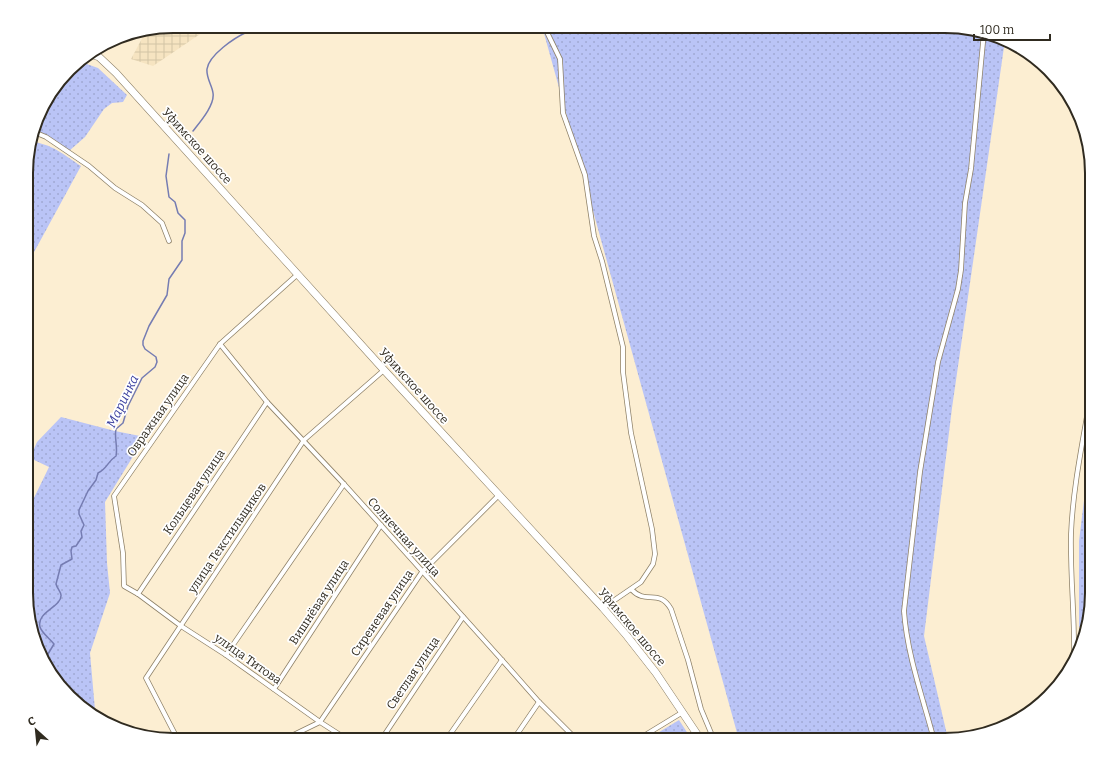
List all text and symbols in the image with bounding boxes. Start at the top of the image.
scale bar [974,16,1050,42]
text: 100 m [980,23,1015,37]
street label: Уфимское шоссе [159,105,235,187]
street label: Уфимское шоссе [376,345,452,427]
street label: Овражная улица [124,370,192,459]
water label: Маринка [103,372,142,430]
street label: Кольцевая улица [160,446,228,537]
street label: улица Текстильщиков [184,480,269,596]
street label: Солнечная улица [365,495,443,580]
street label: Вишнёвая улица [286,557,352,647]
street label: Сиреневая улица [348,567,416,659]
street label: Уфимское шоссе [595,585,669,669]
street label: улица Титова [211,630,285,687]
street label: Светлая улица [384,634,443,712]
north arrow [16,710,56,750]
text: С [26,714,38,729]

